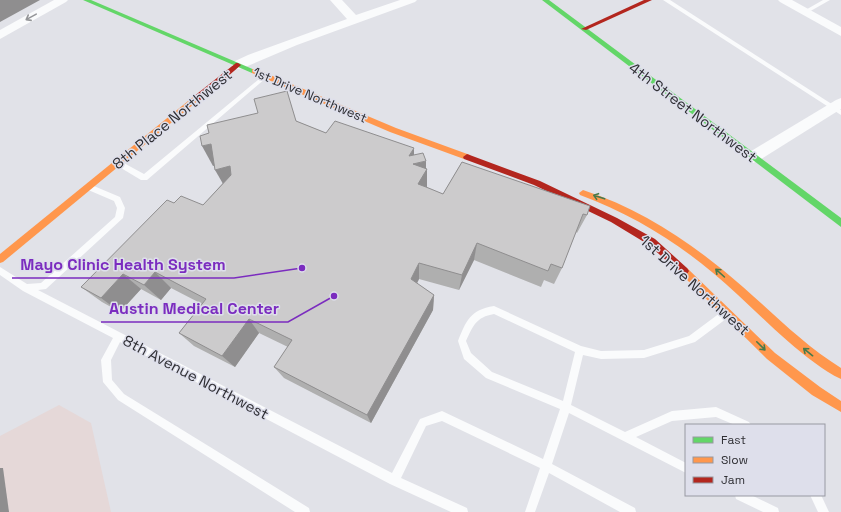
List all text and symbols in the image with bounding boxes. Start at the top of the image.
one-way arrow [25,14,37,22]
street label: 4th Street Northwest [625,58,761,166]
street label: 1st Drive Northwest [250,63,370,127]
street label: 8th Place Northwest [108,65,236,173]
one-way arrow [593,193,606,200]
street label: 1st Drive Northwest [636,231,754,339]
callout: Mayo Clinic Health System [12,250,234,278]
text: Mayo Clinic Health System [20,254,226,275]
one-way arrow [715,268,725,277]
callout: Austin Medical Center [101,294,288,322]
text: Austin Medical Center [109,298,279,319]
street label: 8th Avenue Northwest [120,331,272,424]
one-way arrow [756,341,766,351]
one-way arrow [803,348,814,357]
legend [685,424,825,496]
text: Fast [721,432,746,448]
text: Slow [721,452,748,468]
text: Jam [721,472,745,488]

